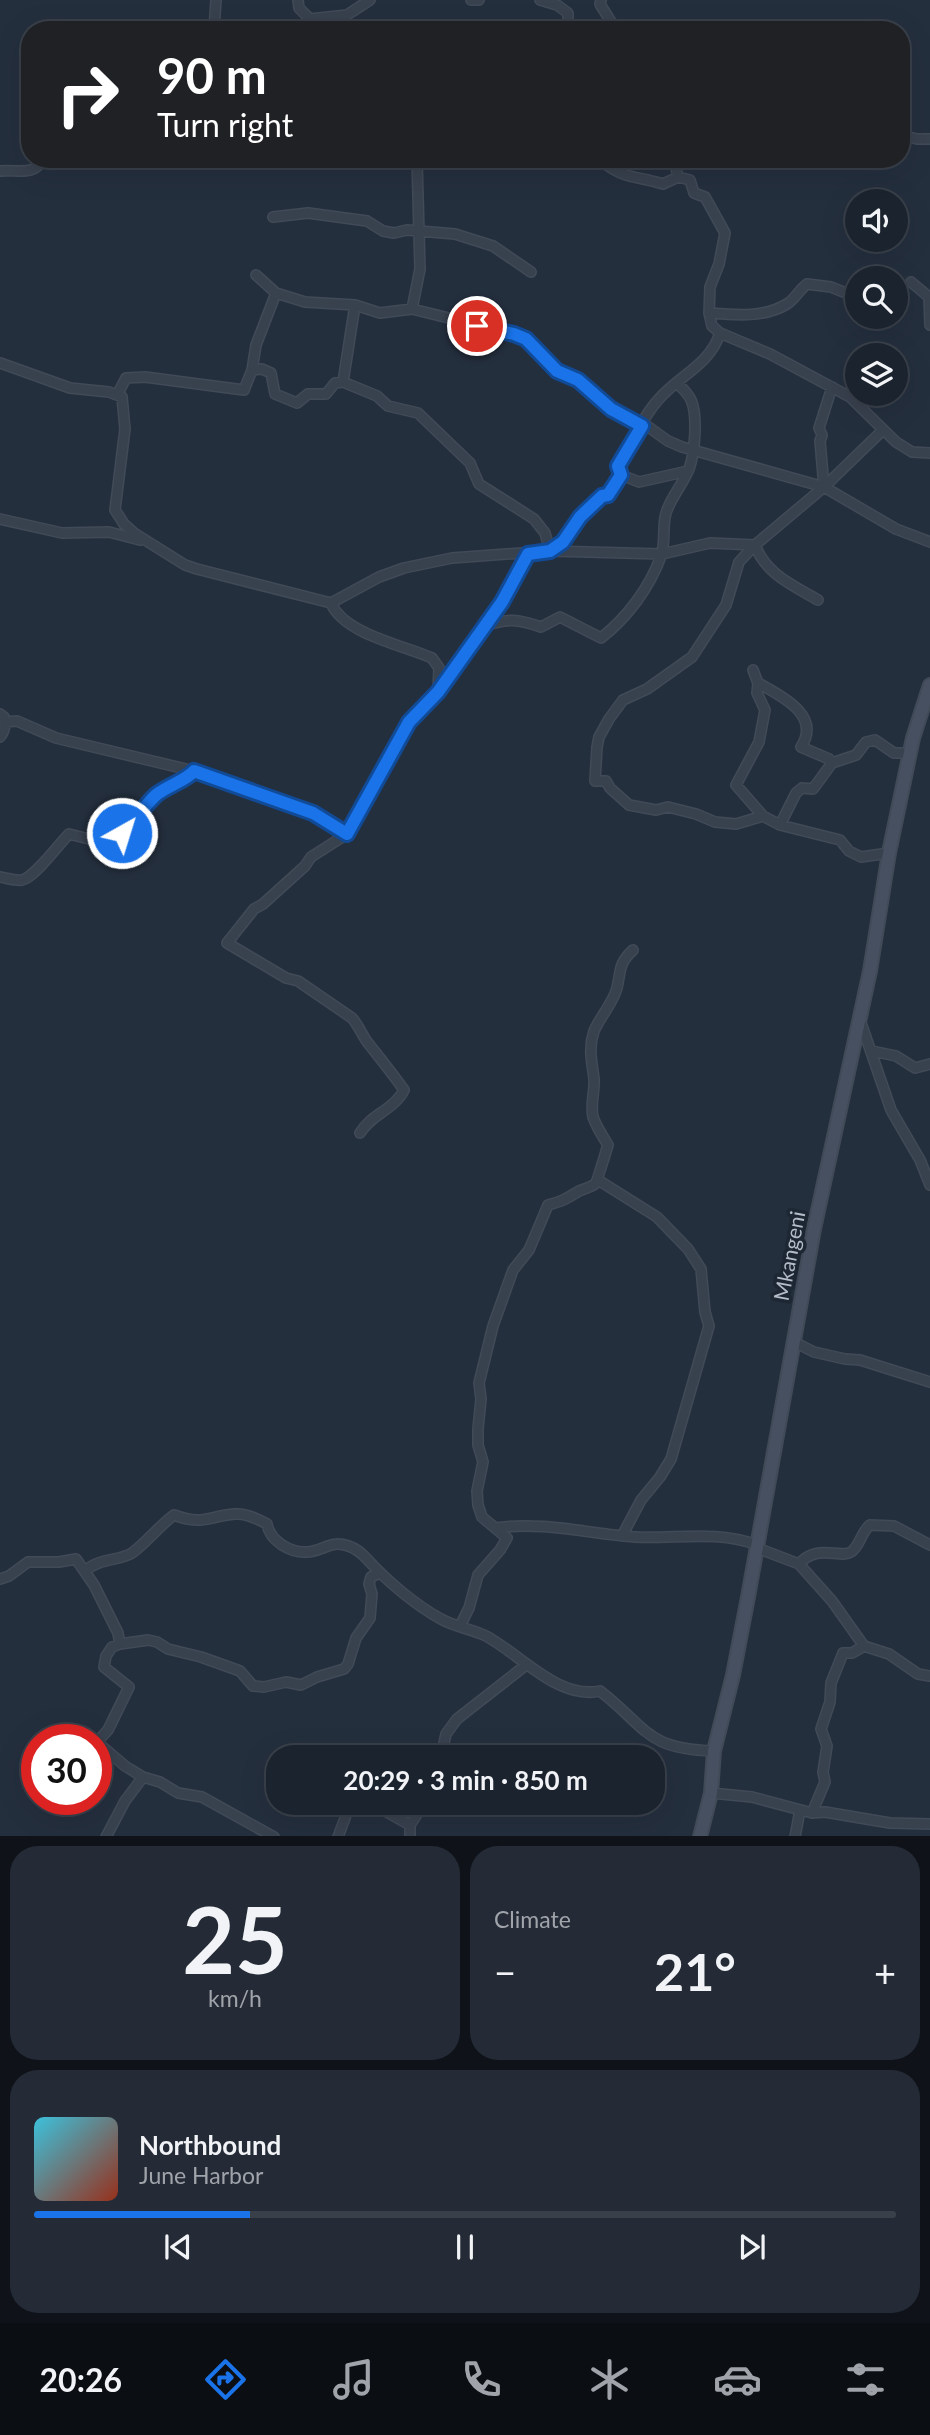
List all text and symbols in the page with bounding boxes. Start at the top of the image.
text: 90 m [157,46,267,104]
icon: right [42,49,133,140]
text: Turn right [157,105,293,144]
map controls [845,189,908,406]
button: sound [845,189,908,252]
button: search [845,266,908,329]
pin [447,296,507,356]
icon: arrive [458,307,496,345]
button: layers [845,343,908,406]
position arrow [85,796,159,870]
street label: Mkangeni [768,1209,809,1303]
speed limit sign: 30 [21,1724,112,1815]
text: 20:29 · 3 min · 850 m [343,1764,588,1796]
text: 25 [182,1884,288,1993]
text: Climate [494,1905,571,1933]
text: 21° [654,1940,736,2002]
text: − [494,1949,516,1995]
text: + [874,1949,896,1995]
text: km/h [208,1984,262,2012]
text: Northbound [139,2129,281,2161]
text: June Harbor [139,2161,263,2189]
icon: previous [159,2228,197,2266]
icon: pause [446,2228,484,2266]
icon: next [733,2228,771,2266]
icon: directions [201,2355,250,2404]
icon: music [329,2355,378,2404]
icon: phone [457,2355,506,2404]
icon: climate [585,2355,634,2404]
icon: car [713,2355,762,2404]
icon: filters [841,2355,890,2404]
text: 20:26 [40,2360,122,2399]

